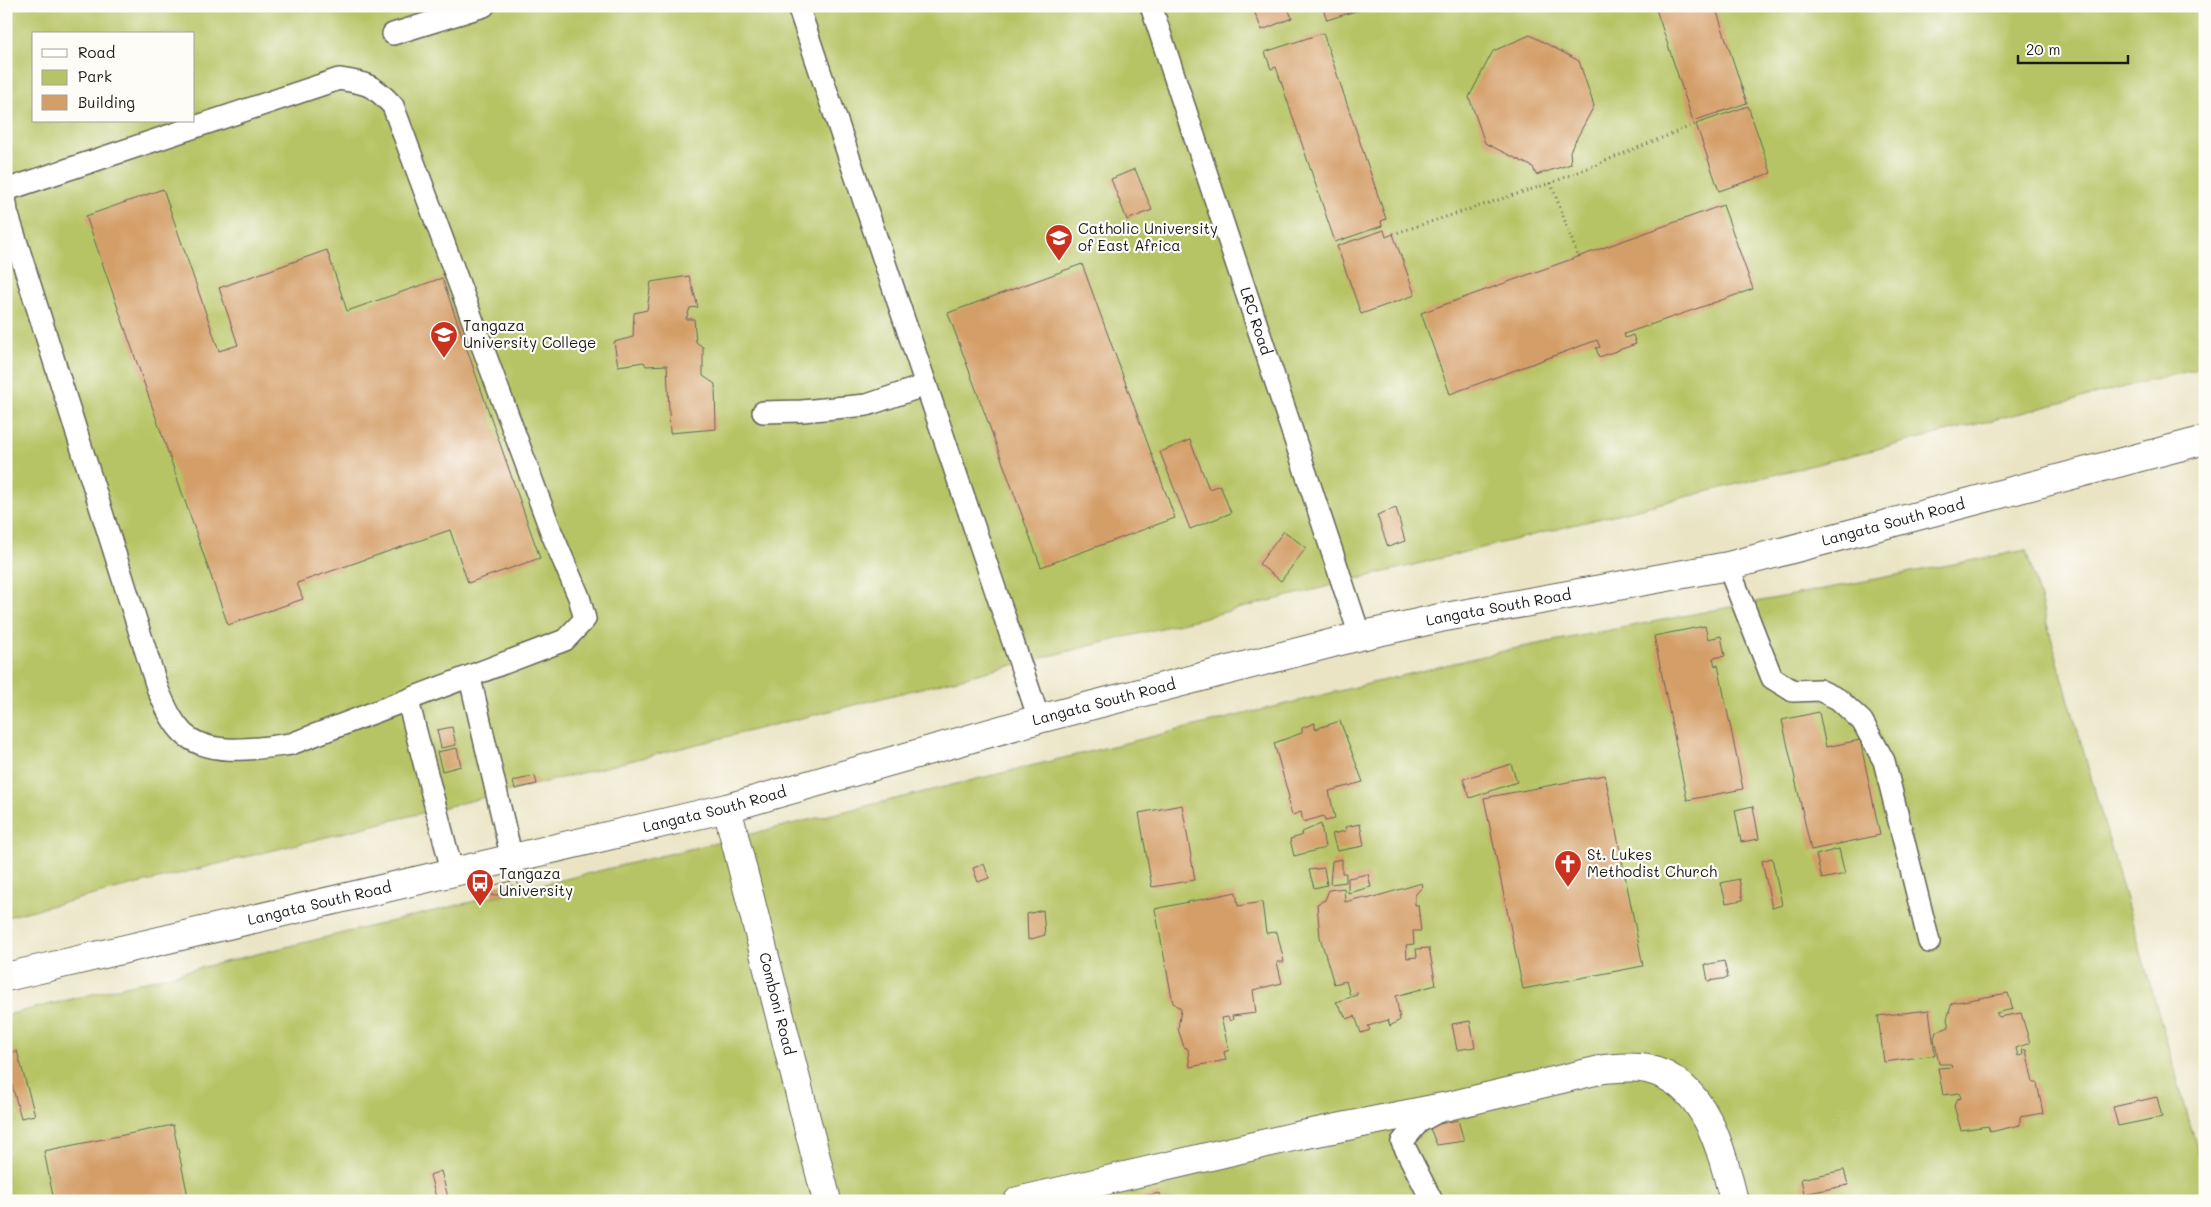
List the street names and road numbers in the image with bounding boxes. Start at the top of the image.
street label: LRC Road [1236,284,1277,357]
street label: Langata South Road [1819,493,1967,550]
street label: Langata South Road [1424,584,1573,630]
street label: Langata South Road [1030,673,1177,729]
street label: Langata South Road [641,781,788,836]
street label: Langata South Road [245,876,393,929]
street label: Comboni Road [755,950,800,1057]

